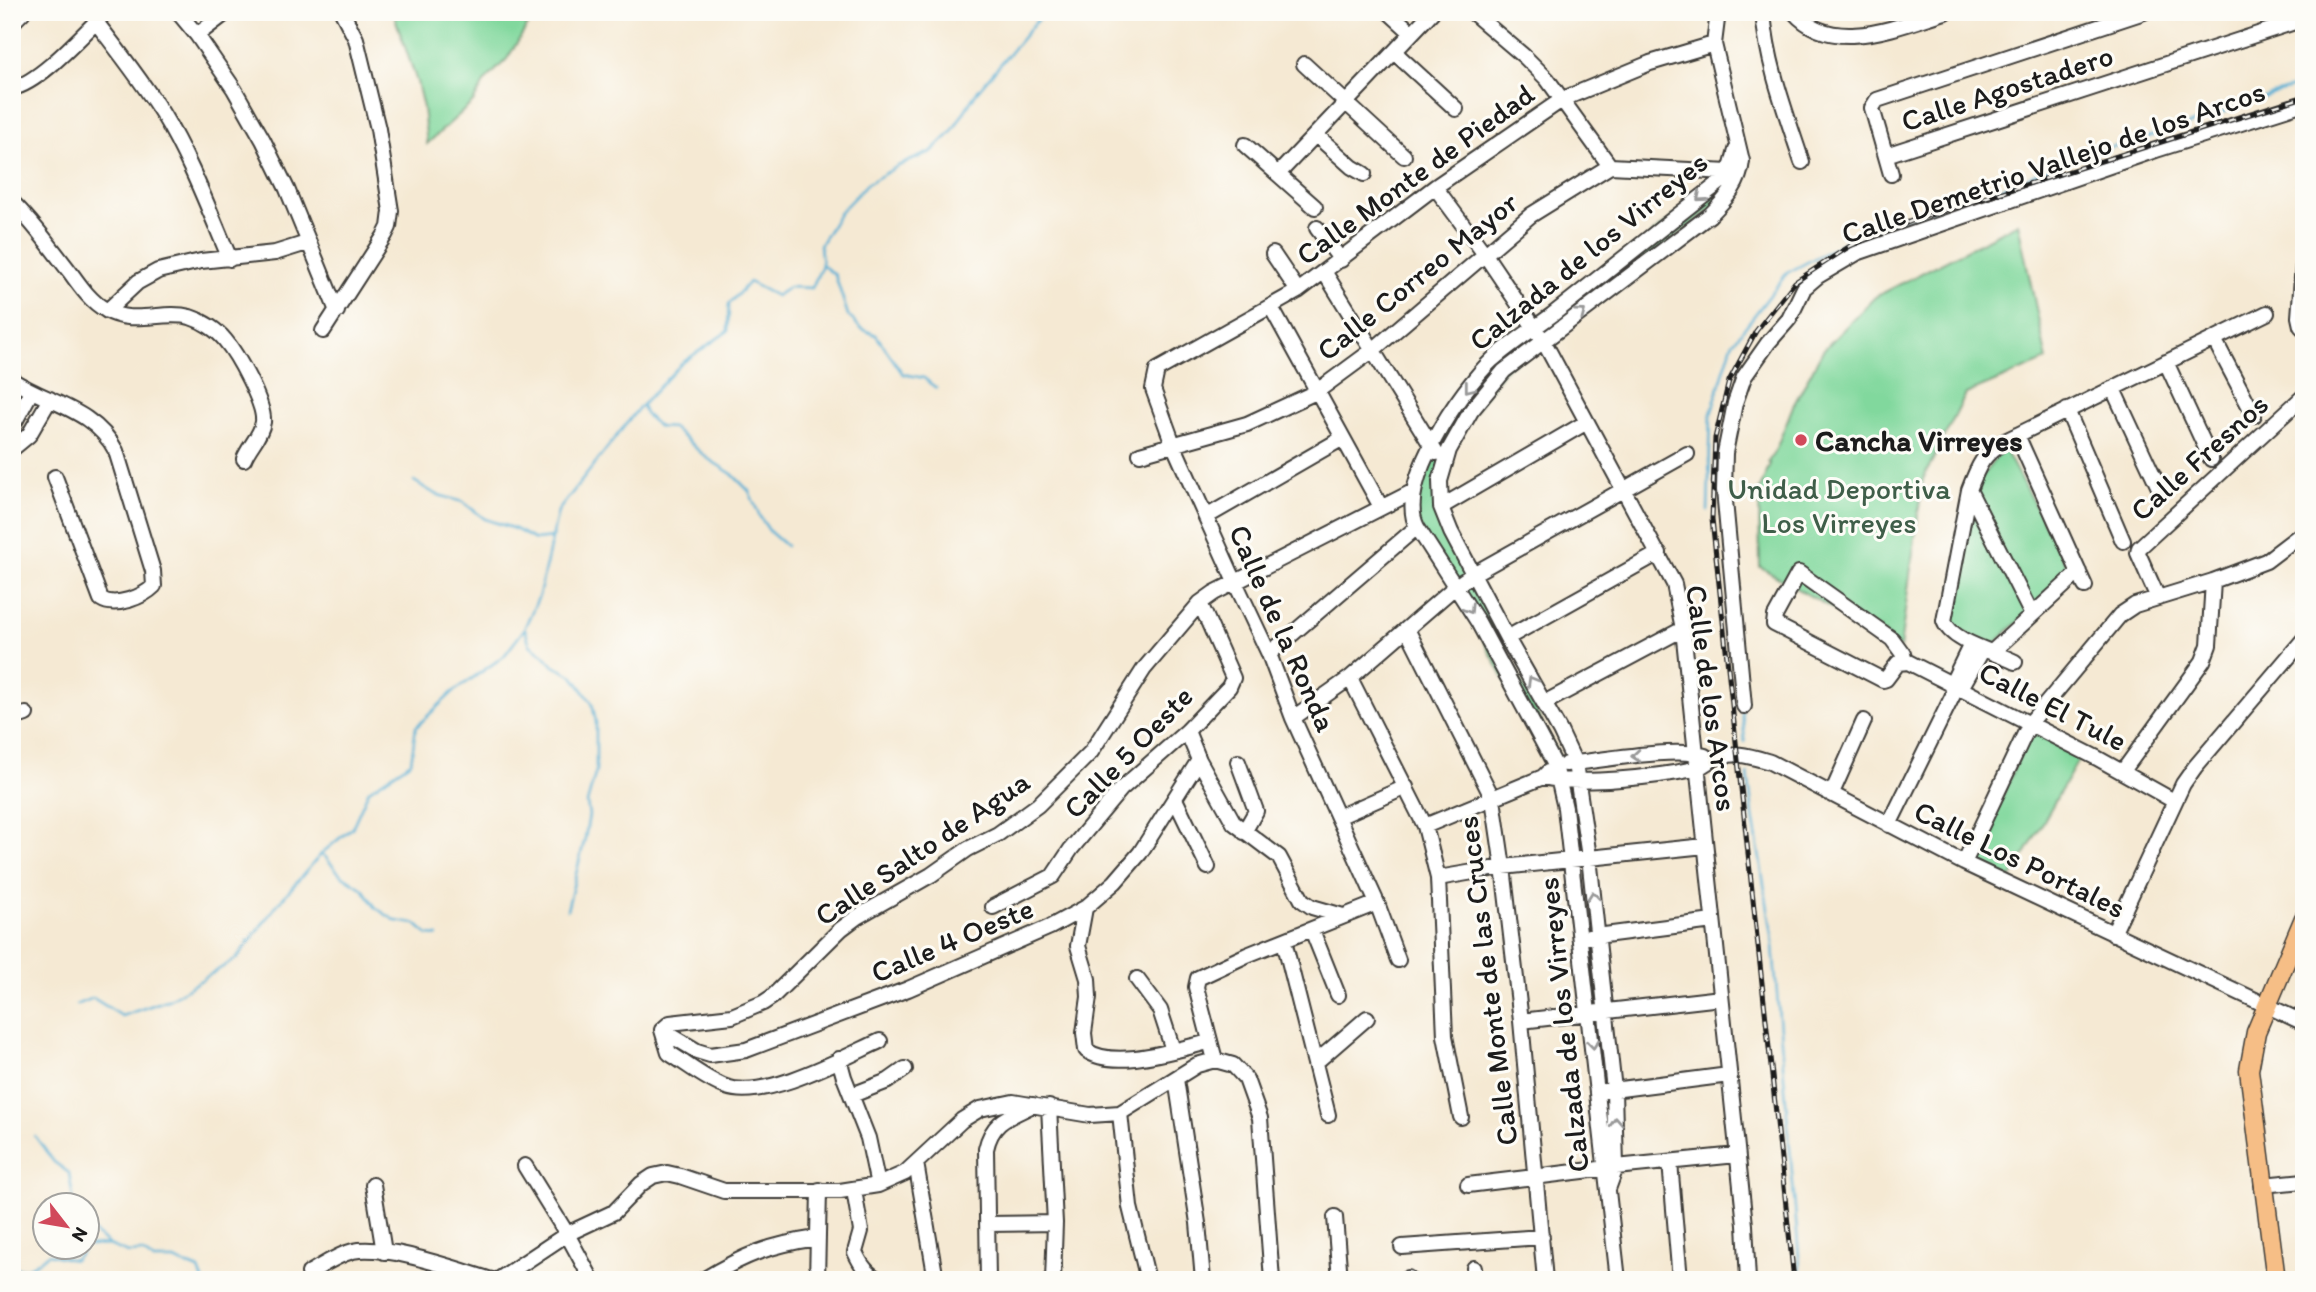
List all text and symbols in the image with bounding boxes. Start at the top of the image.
street label: Calle Agostadero [1896,36,2118,140]
street label: Calle Demetrio Vallejo de los Arcos [1836,72,2270,252]
street label: Calle Monte de Piedad [1289,75,1542,273]
street label: Calzada de los Virreyes [1461,143,1715,359]
street label: Calle Correo Mayor [1309,184,1525,368]
one-way arrow [1697,189,1710,201]
one-way arrow [1573,309,1586,322]
one-way arrow [1465,380,1478,392]
street label: Calle Fresnos [2122,385,2276,529]
place label: Cancha Virreyes [1815,422,2023,459]
marker: Cancha Virreyes [1793,432,1809,448]
park label: Unidad Deportiva Los Virreyes [1727,470,1951,541]
street label: Calle de la Ronda [1221,519,1345,738]
street label: Calle de los Arcos [1678,582,1746,814]
one-way arrow [1461,601,1474,614]
street label: Calle El Tule [1973,653,2133,759]
one-way arrow [1527,676,1540,689]
street label: Calle 5 Oeste [1055,678,1201,826]
one-way arrow [1630,748,1641,763]
street label: Calle Salto de Agua [808,762,1037,934]
street label: Calle Los Portales [1908,792,2132,926]
street label: Calle Monte de las Cruces [1448,814,1526,1148]
street label: Calzada de los Virreyes [1529,876,1597,1174]
street label: Calle 4 Oeste [865,889,1039,991]
one-way arrow [1586,890,1601,901]
one-way arrow [1585,1038,1600,1049]
one-way arrow [1609,1116,1624,1127]
north arrow [32,1190,102,1260]
text: N [67,1223,93,1246]

